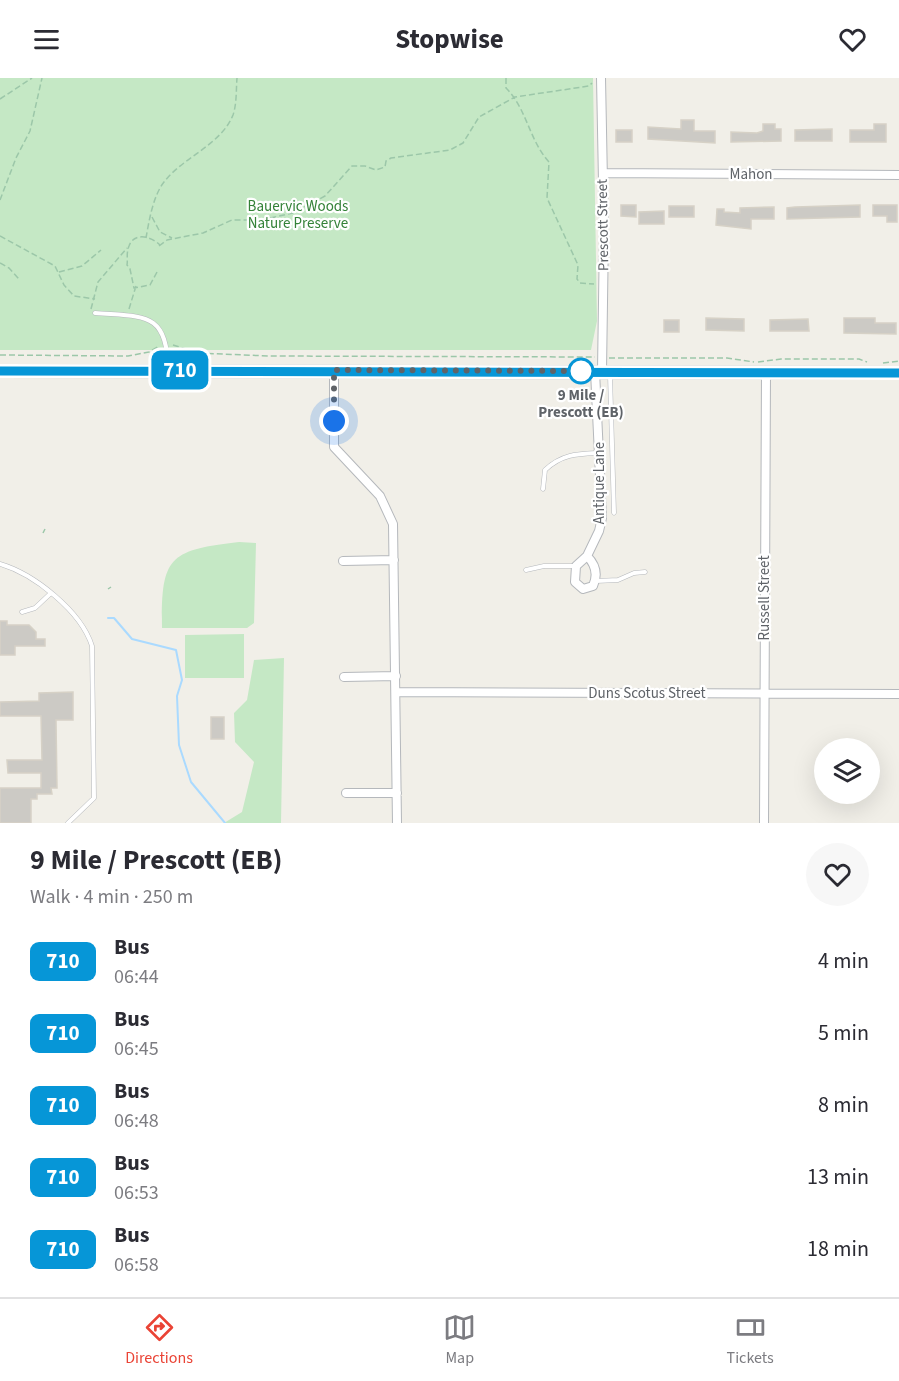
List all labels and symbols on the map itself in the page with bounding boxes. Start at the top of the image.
street label: Mahon [730,164,772,185]
street label: Prescott Street [592,179,614,271]
park label: Bauervic Woods Nature Preserve [248,196,348,234]
line badge: 710 [146,350,214,390]
marker: 9 Mile / Prescott (EB) [568,358,594,384]
place label: 9 Mile / Prescott (EB) [538,385,624,423]
your location [319,406,349,436]
street label: Antique Lane [589,442,610,524]
street label: Russell Street [754,556,775,640]
street label: Duns Scotus Street [588,683,706,704]

